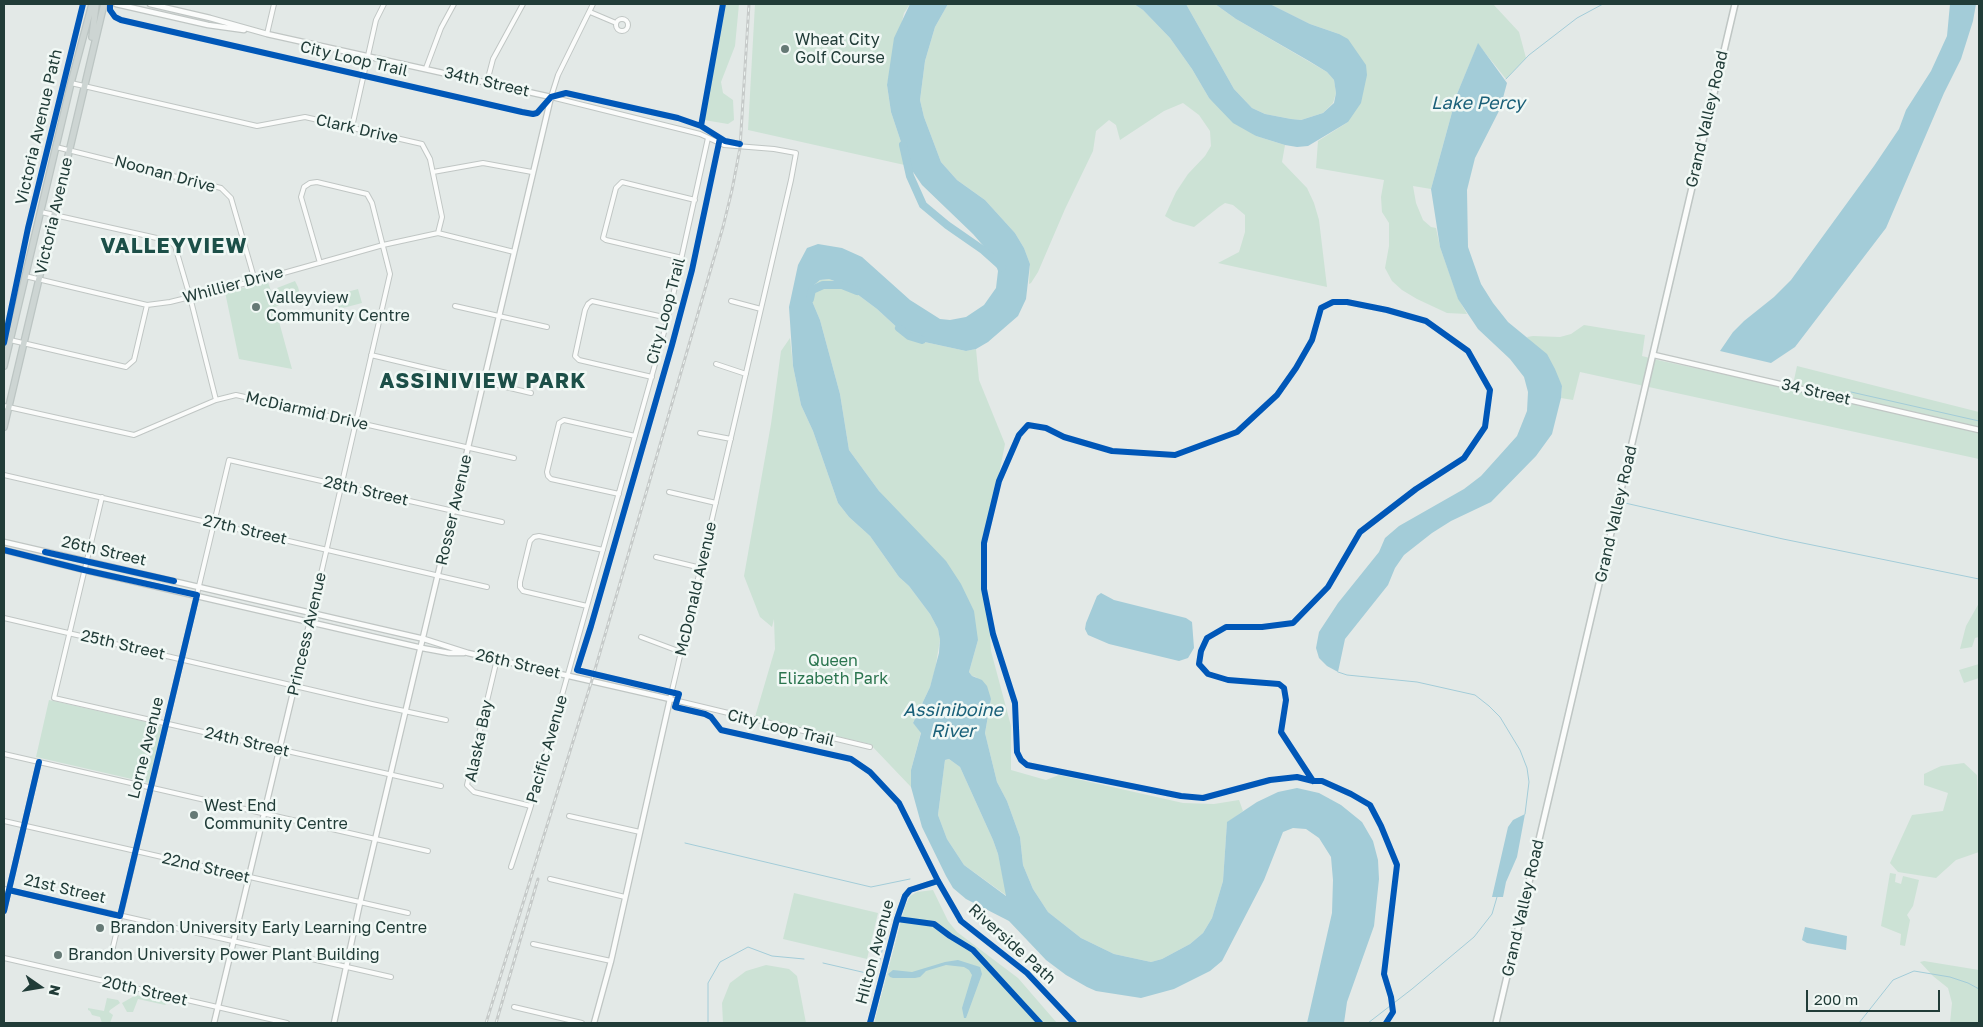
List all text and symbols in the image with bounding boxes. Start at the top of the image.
place label: Wheat City Golf Course [795,30,885,68]
street label: City Loop Trail [298,37,410,81]
marker: Wheat City Golf Course [779,43,791,55]
street label: Victoria Avenue Path [12,47,66,207]
street label: Grand Valley Road [1682,49,1732,189]
street label: 34th Street [443,63,531,101]
water label: Lake Percy [1431,92,1525,114]
street label: Clark Drive [314,110,400,148]
street label: Noonan Drive [112,151,218,197]
street label: Victoria Avenue [31,155,77,277]
district label: VALLEYVIEW [99,233,249,259]
street label: City Loop Trail [643,255,689,367]
street label: Whillier Drive [181,262,285,308]
place label: Valleyview Community Centre [266,288,410,326]
marker: Valleyview Community Centre [250,301,262,313]
district label: ASSINIVIEW PARK [378,368,588,394]
street label: 34 Street [1780,375,1852,409]
street label: McDiarmid Drive [244,388,370,434]
street label: Grand Valley Road [1591,444,1641,584]
street label: Rosser Avenue [432,453,476,567]
street label: 28th Street [322,472,410,510]
street label: 27th Street [201,511,289,549]
street label: McDonald Avenue [671,520,721,658]
street label: 26th Street [60,532,148,570]
street label: Princess Avenue [283,570,331,698]
street label: 25th Street [79,626,167,664]
street label: 26th Street [474,645,562,683]
park label: Queen Elizabeth Park [778,651,888,689]
street label: Pacific Avenue [522,693,572,805]
street label: Lorne Avenue [124,695,168,801]
street label: Alaska Bay [461,698,497,784]
water label: Assiniboine River [903,699,1003,742]
street label: City Loop Trail [725,705,837,751]
street label: 24th Street [203,723,291,761]
place label: West End Community Centre [204,796,348,834]
marker: West End Community Centre [188,809,200,821]
street label: Grand Valley Road [1498,838,1548,978]
street label: 22nd Street [160,849,252,887]
street label: 21st Street [22,870,108,908]
street label: Hilton Avenue [852,898,898,1006]
street label: Riverside Path [964,900,1060,988]
place label: Brandon University Early Learning Centre [110,918,427,938]
marker: Brandon University Early Learning Centre [94,922,106,934]
place label: Brandon University Power Plant Building [68,945,380,965]
marker: Brandon University Power Plant Building [52,949,64,961]
north arrow [15,962,65,1012]
street label: 20th Street [101,972,189,1010]
scale bar [1808,980,1942,1012]
text: N [46,983,65,998]
text: 200 m [1814,990,1858,1008]

